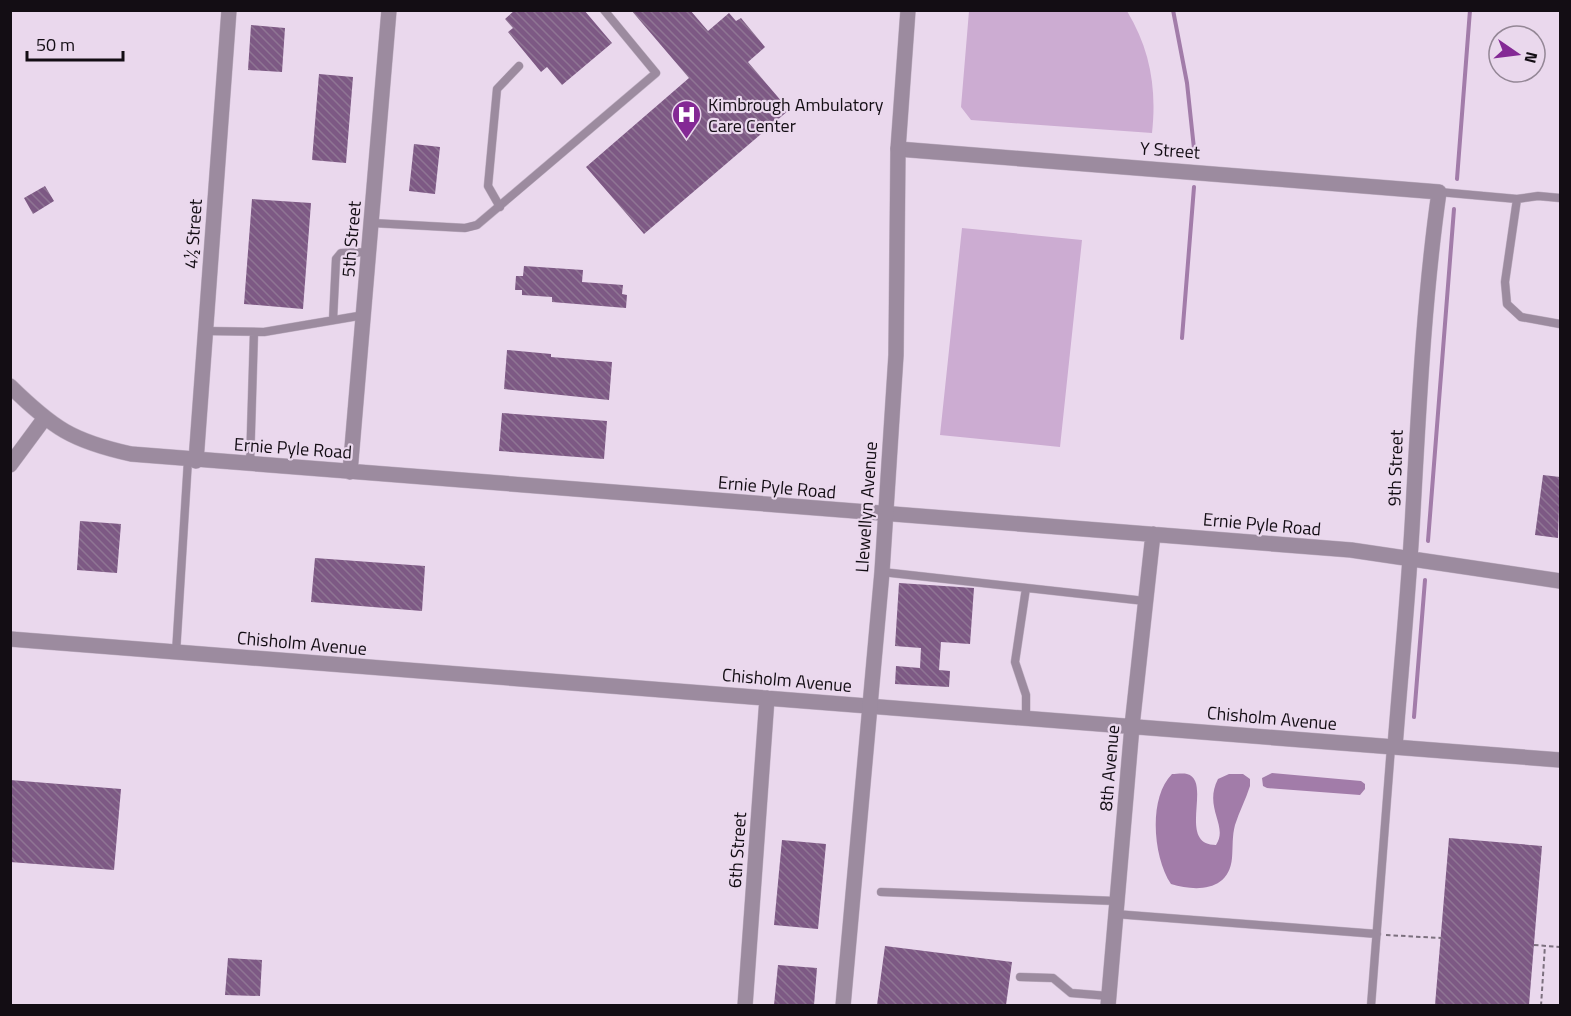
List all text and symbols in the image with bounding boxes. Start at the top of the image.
scale bar [27,24,123,62]
north arrow [1487,24,1547,84]
text: 50 m [36,31,75,58]
text: N [1519,49,1545,66]
place label: Kimbrough Ambulatory Care Center [708,91,884,139]
hospital icon: Kimbrough Ambulatory Care Center [671,98,703,140]
street label: Y Street [1139,134,1202,166]
street label: 4½ Street [177,197,209,270]
street label: 5th Street [334,199,368,278]
street label: 9th Street [1380,429,1410,507]
street label: Ernie Pyle Road [233,430,353,466]
street label: Llewellyn Avenue [848,440,884,574]
street label: Ernie Pyle Road [717,468,837,506]
street label: Ernie Pyle Road [1202,505,1322,543]
street label: Chisholm Avenue [236,624,368,662]
street label: Chisholm Avenue [721,661,853,699]
street label: Chisholm Avenue [1206,699,1338,737]
street label: 8th Avenue [1092,724,1126,812]
street label: 6th Street [721,810,753,889]

